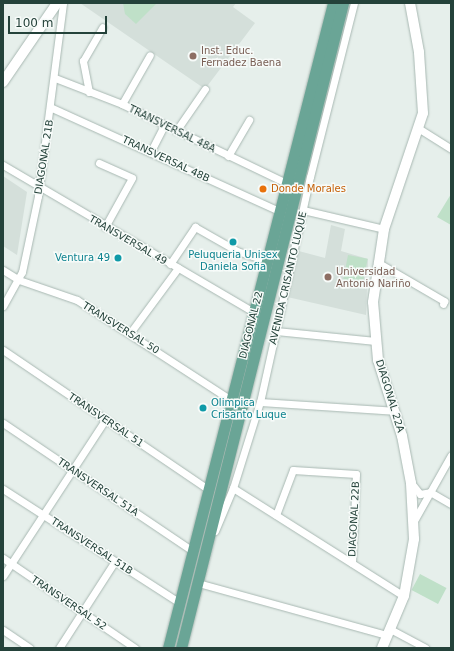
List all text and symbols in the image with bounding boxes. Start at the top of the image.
scale bar [10,8,109,34]
text: 100 m [15,16,53,30]
place label: Inst. Educ. Fernadez Baena [201,44,281,68]
marker: Inst. Educ. Fernadez Baena [188,51,198,61]
street label: TRANSVERSAL 48A [127,103,217,155]
street label: DIAGONAL 21B [32,119,56,195]
street label: TRANSVERSAL 48B [120,133,212,185]
place label: Donde Morales [271,183,346,195]
marker: Donde Morales [258,184,268,194]
street label: AVENIDA CRISANTO LUQUE [267,210,309,346]
street label: TRANSVERSAL 49 [87,213,169,267]
marker: Peluqueria Unisex Daniela Sofia [228,237,238,247]
place label: Peluqueria Unisex Daniela Sofia [188,248,278,272]
place label: Ventura 49 [55,252,110,264]
marker: Ventura 49 [113,253,123,263]
place label: Universidad Antonio Nariño [336,265,411,288]
marker: Universidad Antonio Nariño [323,272,333,282]
street label: DIAGONAL 22 [237,290,265,360]
street label: TRANSVERSAL 50 [80,300,162,356]
street label: DIAGONAL 22A [373,358,407,434]
street label: TRANSVERSAL 51 [66,390,146,450]
place label: Olimpica Crisanto Luque [211,396,286,420]
marker: Olimpica Crisanto Luque [198,403,208,413]
street label: TRANSVERSAL 51A [55,455,141,519]
street label: DIAGONAL 22B [346,481,362,557]
street label: TRANSVERSAL 51B [49,515,135,577]
street label: TRANSVERSAL 52 [29,573,109,633]

